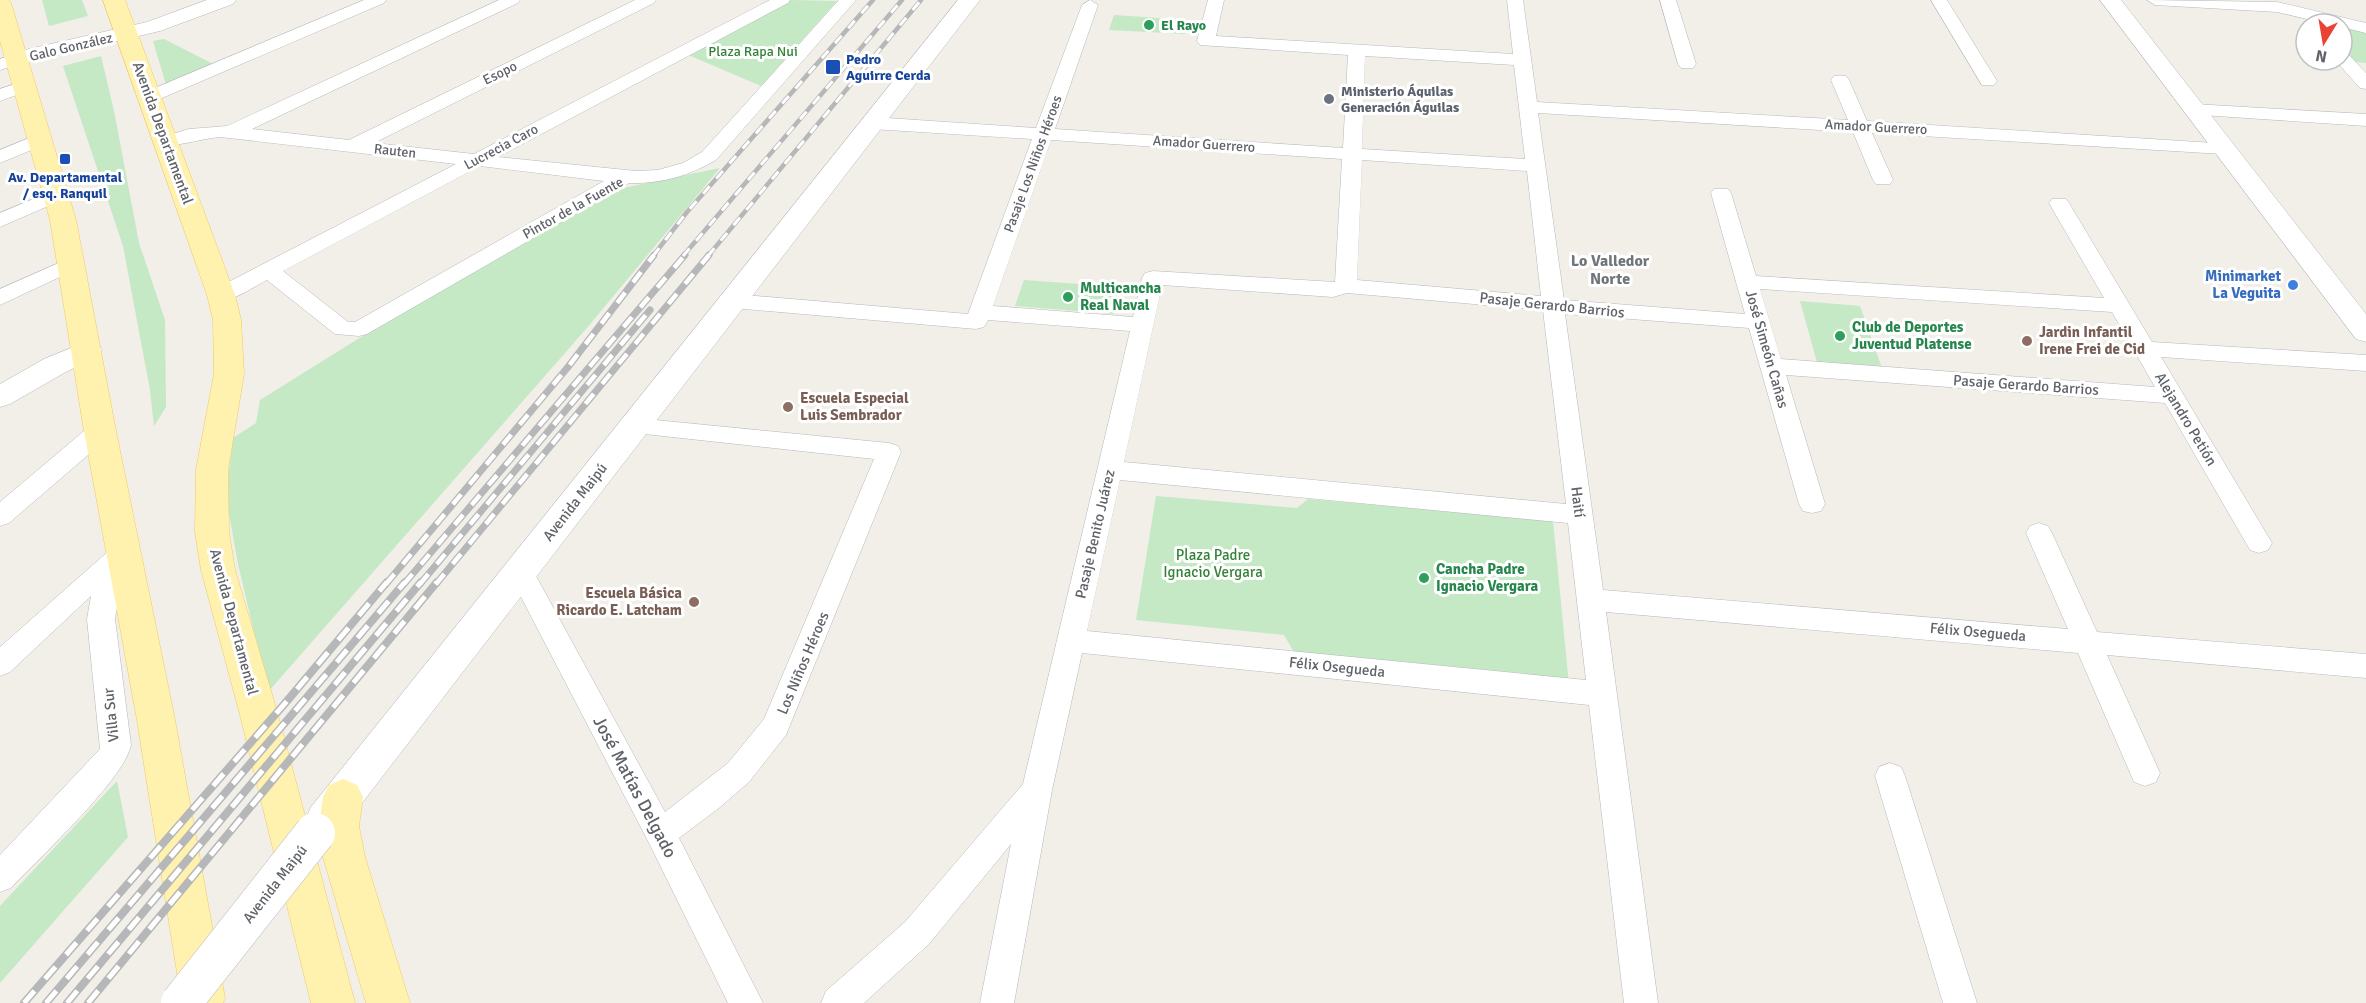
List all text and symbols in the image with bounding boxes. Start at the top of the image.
north arrow [2294,12,2354,72]
place label: El Rayo [1161,17,1206,34]
marker: El Rayo [1142,18,1156,32]
street label: Galo González [28,29,114,65]
park label: Plaza Rapa Nui [708,43,798,60]
text: N [2314,45,2329,67]
place label: Pedro Aguirre Cerda [846,51,931,84]
street label: Esopo [480,57,520,89]
marker: Pedro Aguirre Cerda [824,58,842,76]
street label: Avenida Departamental [129,59,197,207]
place label: Ministerio Águilas Generación Águilas [1341,83,1459,116]
marker: Ministerio Águilas Generación Águilas [1322,92,1336,106]
street label: Pasaje Los Niños Héroes [1000,93,1066,235]
street label: Amador Guerrero [1824,116,1928,138]
street label: Lucrecia Caro [461,120,541,174]
street label: Amador Guerrero [1152,132,1256,156]
street label: Rauten [373,140,417,162]
marker: Av. Departamental / esq. Ranquil [58,152,72,166]
place label: Av. Departamental / esq. Ranquil [8,169,123,202]
street label: Pintor de la Fuente [520,173,626,243]
district label: Lo Valledor Norte [1571,251,1650,289]
place label: Minimarket La Veguita [2205,267,2281,302]
marker: Minimarket La Veguita [2286,278,2300,292]
place label: Multicancha Real Naval [1080,279,1162,314]
street label: Pasaje Gerardo Barrios [1478,288,1626,322]
street label: José Simeón Cañas [1742,288,1793,411]
marker: Multicancha Real Naval [1061,290,1075,304]
place label: Club de Deportes Juventud Platense [1852,318,1972,353]
place label: Jardin Infantil Irene Frei de Cid [2039,323,2145,358]
marker: Club de Deportes Juventud Platense [1833,329,1847,343]
marker: Jardin Infantil Irene Frei de Cid [2020,334,2034,348]
street label: Alejandro Petión [2151,369,2221,469]
street label: Pasaje Gerardo Barrios [1953,371,2100,399]
place label: Escuela Especial Luis Sembrador [800,389,909,424]
marker: Escuela Especial Luis Sembrador [781,400,795,414]
street label: Avenida Maipú [539,459,611,545]
street label: Pasaje Benito Juárez [1071,467,1119,600]
street label: Haití [1567,485,1589,519]
park label: Plaza Padre Ignacio Vergara [1163,546,1263,581]
street label: Avenida Departamental [206,547,262,697]
place label: Cancha Padre Ignacio Vergara [1436,560,1539,595]
marker: Cancha Padre Ignacio Vergara [1417,571,1431,585]
place label: Escuela Básica Ricardo E. Latcham [556,584,682,619]
marker: Escuela Básica Ricardo E. Latcham [687,595,701,609]
street label: Los Niños Héroes [773,608,833,717]
street label: Félix Osegueda [1929,619,2027,645]
street label: Félix Osegueda [1288,653,1386,681]
street label: Villa Sur [99,687,123,743]
street label: José Matías Delgado [588,712,682,862]
street label: Avenida Maipú [239,841,311,927]

